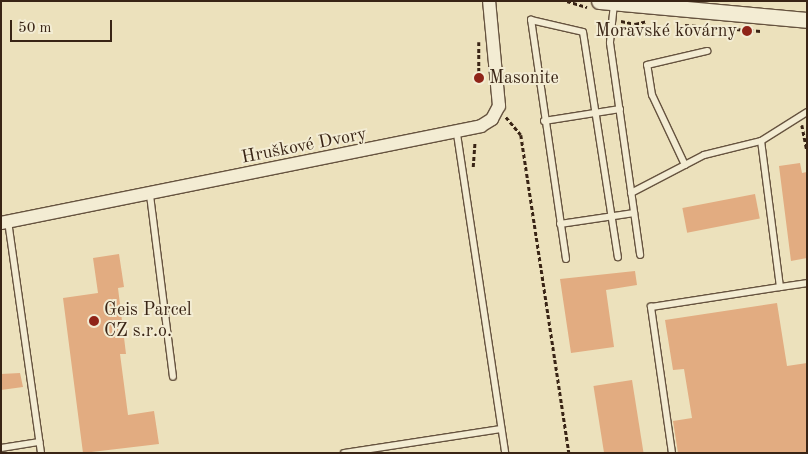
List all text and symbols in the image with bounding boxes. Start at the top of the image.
scale bar [12,10,115,42]
place label: Moravské kovárny [595,20,737,42]
text: 50 m [18,21,52,36]
marker: Moravské kovárny [741,25,753,37]
place label: Masonite [489,67,559,89]
marker: Masonite [473,72,485,84]
street label: Hruškové Dvory [240,123,368,169]
place label: Geis Parcel CZ s.r.o. [104,300,192,342]
marker: Geis Parcel CZ s.r.o. [88,315,100,327]

